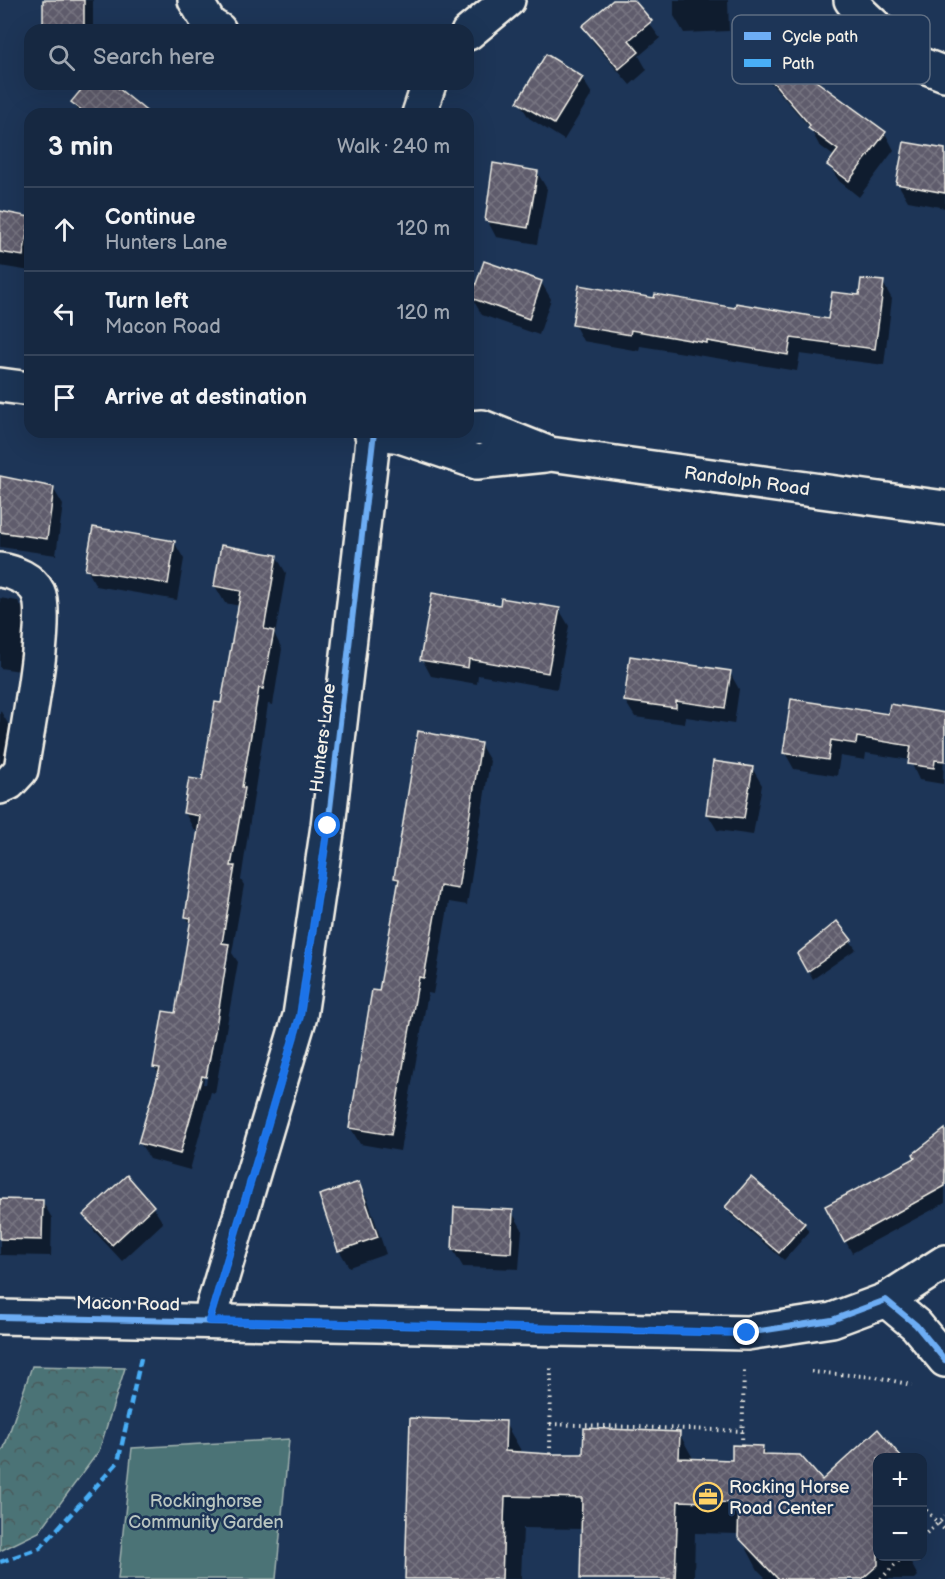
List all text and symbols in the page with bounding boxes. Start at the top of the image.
legend [732,15,930,84]
search box [24,24,474,90]
text: Cycle path [782,28,858,47]
icon: search [45,41,78,74]
text: Search here [93,44,215,71]
text: Path [782,55,814,74]
text: 3 min [48,132,113,163]
text: Walk · 240 m [337,135,450,159]
text: Continue [105,204,195,231]
icon: ahead [48,213,81,246]
text: 120 m [397,217,450,241]
text: Hunters Lane [105,231,227,255]
text: Turn left [105,288,189,315]
icon: left [48,297,81,330]
text: 120 m [397,301,450,325]
text: Macon Road [105,315,221,339]
icon: arrive [48,381,81,414]
text: Arrive at destination [105,384,307,411]
street label: Randolph Road [683,462,811,500]
street label: Hunters Lane [306,682,340,794]
route start [314,812,340,838]
street label: Macon Road [76,1293,180,1315]
route end [733,1319,759,1345]
map controls [873,1453,927,1561]
button: + [873,1453,927,1507]
place label: Rocking Horse Road Center [729,1477,850,1519]
office icon: Rocking Horse Road Center [692,1481,724,1513]
park label: Rockinghorse Community Garden [128,1491,284,1533]
button: − [873,1507,927,1561]

